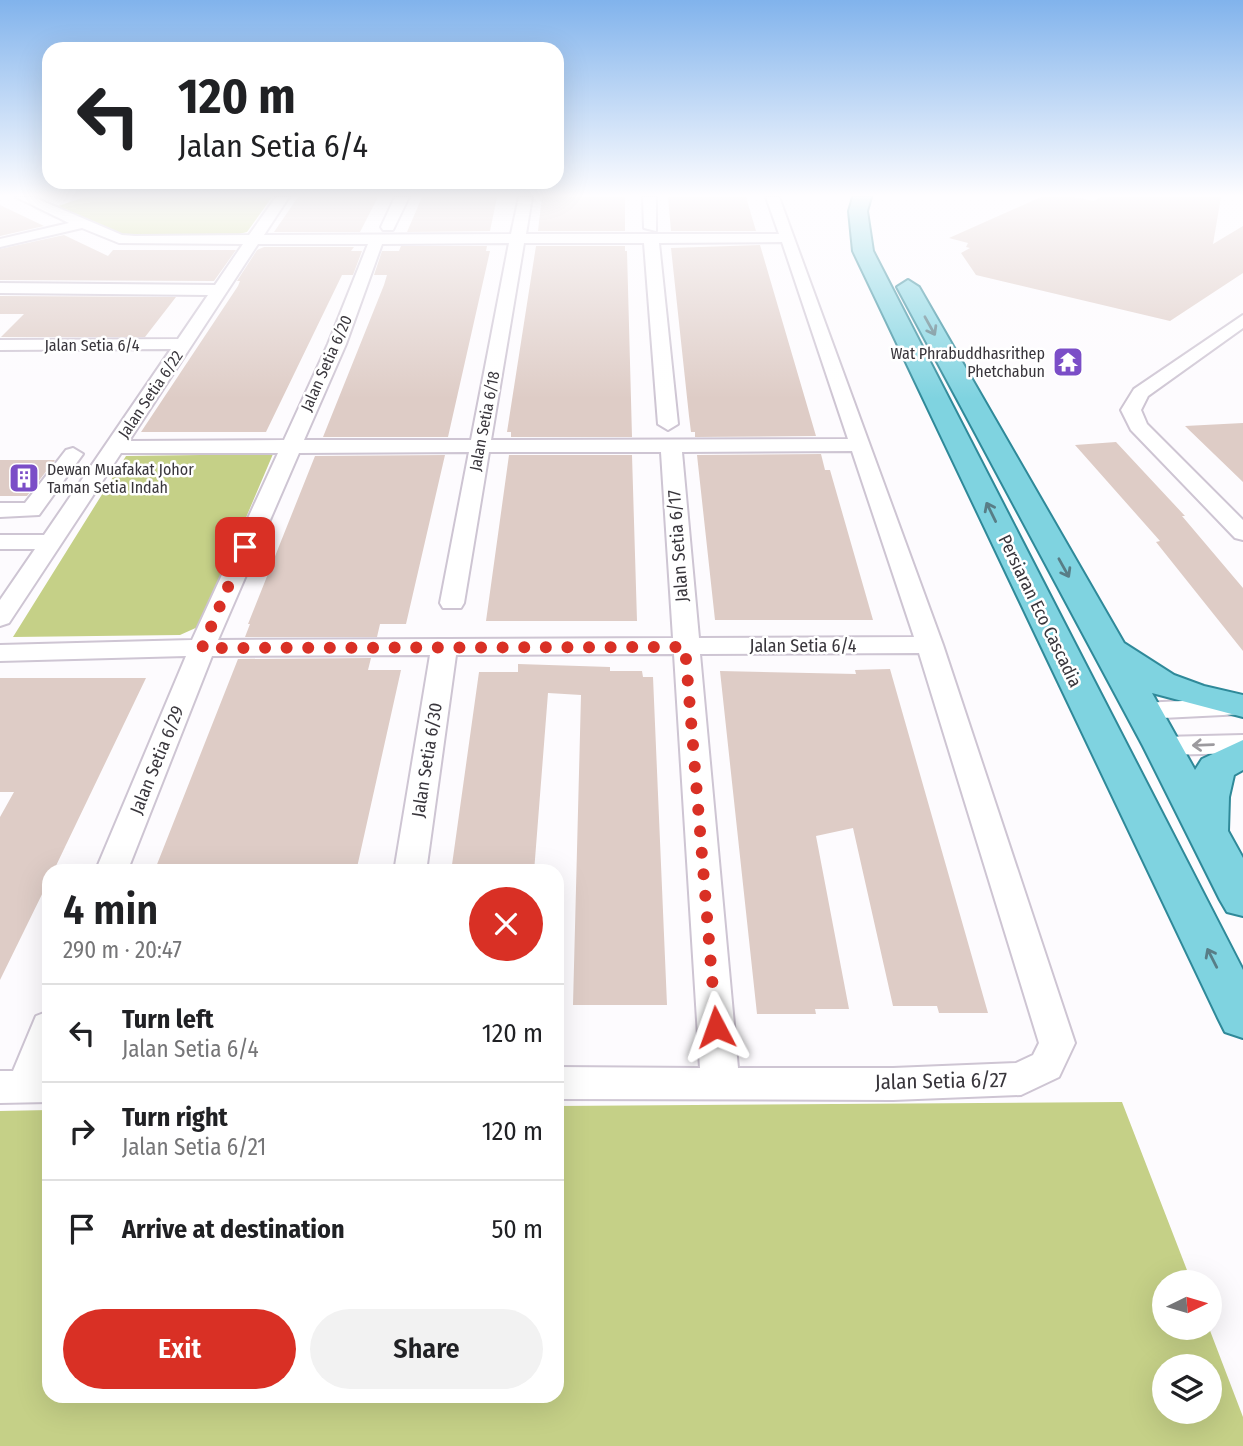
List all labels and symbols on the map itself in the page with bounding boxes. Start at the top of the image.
street label: Jalan Setia 6/20 [297,312,356,414]
one-way arrow [923,316,937,336]
street label: Jalan Setia 6/4 [45,336,140,355]
place label: Wat Phrabuddhasrithep Phetchabun [891,344,1045,381]
temple icon: Wat Phrabuddhasrithep Phetchabun [1051,345,1085,379]
street label: Jalan Setia 6/22 [114,347,187,442]
street label: Jalan Setia 6/18 [465,370,503,473]
place label: Dewan Muafakat Johor Taman Setia Indah [47,460,194,497]
building icon: Dewan Muafakat Johor Taman Setia Indah [7,461,41,495]
street label: Jalan Setia 6/17 [663,489,693,603]
one-way arrow [984,502,998,523]
pin [215,517,275,577]
street label: Persiaran Eco Cascadia [994,531,1087,691]
one-way arrow [1058,557,1071,578]
street label: Jalan Setia 6/4 [750,635,857,657]
street label: Jalan Setia 6/30 [407,701,447,819]
street label: Jalan Setia 6/29 [125,703,189,817]
one-way arrow [1192,738,1215,752]
one-way arrow [1205,948,1219,968]
position arrow [679,990,753,1064]
street label: Jalan Setia 6/27 [875,1067,1007,1095]
north arrow [1152,1270,1222,1340]

